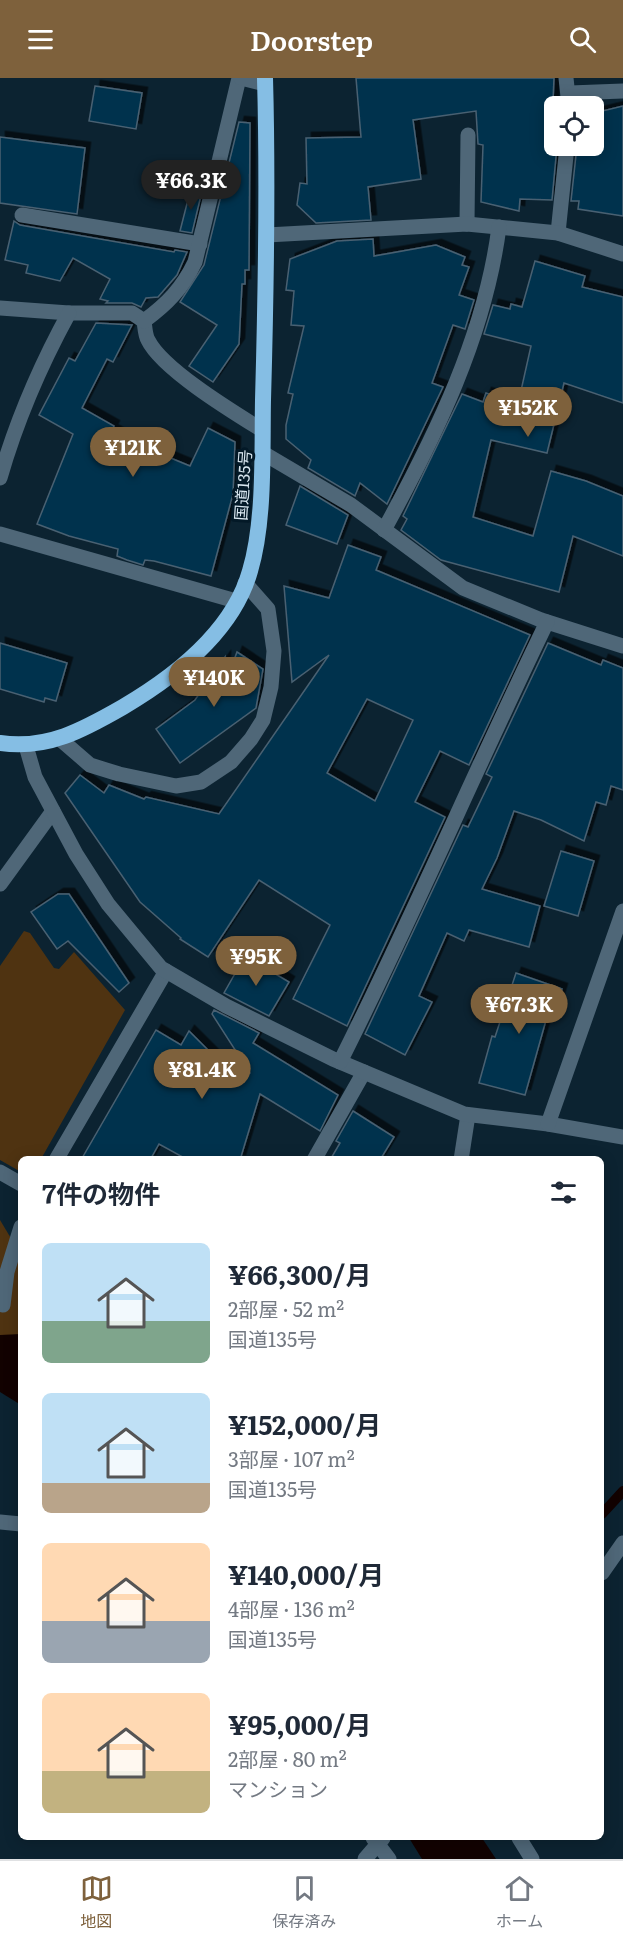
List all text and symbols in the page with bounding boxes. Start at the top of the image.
text: Doorstep [250,19,373,59]
icon: menu [24,23,57,56]
icon: search [566,23,599,56]
map controls [544,96,604,156]
button: locate [544,96,604,156]
pin: ¥66.3K [142,160,240,211]
text: ¥66.3K [155,164,227,194]
pin: ¥152K [486,387,570,438]
text: ¥152K [498,391,558,421]
pin: ¥121K [91,427,175,478]
text: ¥121K [104,431,162,461]
street label: 国道135号 [228,449,256,521]
pin: ¥140K [172,657,256,708]
text: ¥140K [183,661,245,691]
pin: ¥95K [220,936,292,987]
text: ¥95K [230,940,282,970]
pin: ¥67.3K [470,984,568,1035]
text: ¥67.3K [485,988,553,1018]
pin: ¥81.4K [153,1049,251,1100]
text: ¥81.4K [168,1053,236,1083]
text: 7件の物件 [42,1173,160,1212]
icon: filters [547,1176,580,1209]
text: ¥66,300/月 [228,1254,372,1293]
icon: home [90,1267,162,1339]
text: 2部屋 · 52 m² [228,1293,344,1323]
text: 国道135号 [228,1323,317,1353]
text: ¥152,000/月 [228,1404,381,1443]
icon: home [90,1417,162,1489]
text: 3部屋 · 107 m² [228,1443,355,1473]
text: 国道135号 [228,1473,317,1503]
text: ¥140,000/月 [228,1554,384,1593]
icon: home [90,1567,162,1639]
text: 4部屋 · 136 m² [228,1593,355,1623]
text: 国道135号 [228,1623,317,1653]
text: ¥95,000/月 [228,1704,372,1743]
icon: home [90,1717,162,1789]
text: 2部屋 · 80 m² [228,1743,347,1773]
text: マンション [228,1773,328,1803]
tab: 地図 [80,1872,113,1932]
tab: 保存済み [272,1872,336,1932]
tab: ホーム [496,1872,543,1932]

